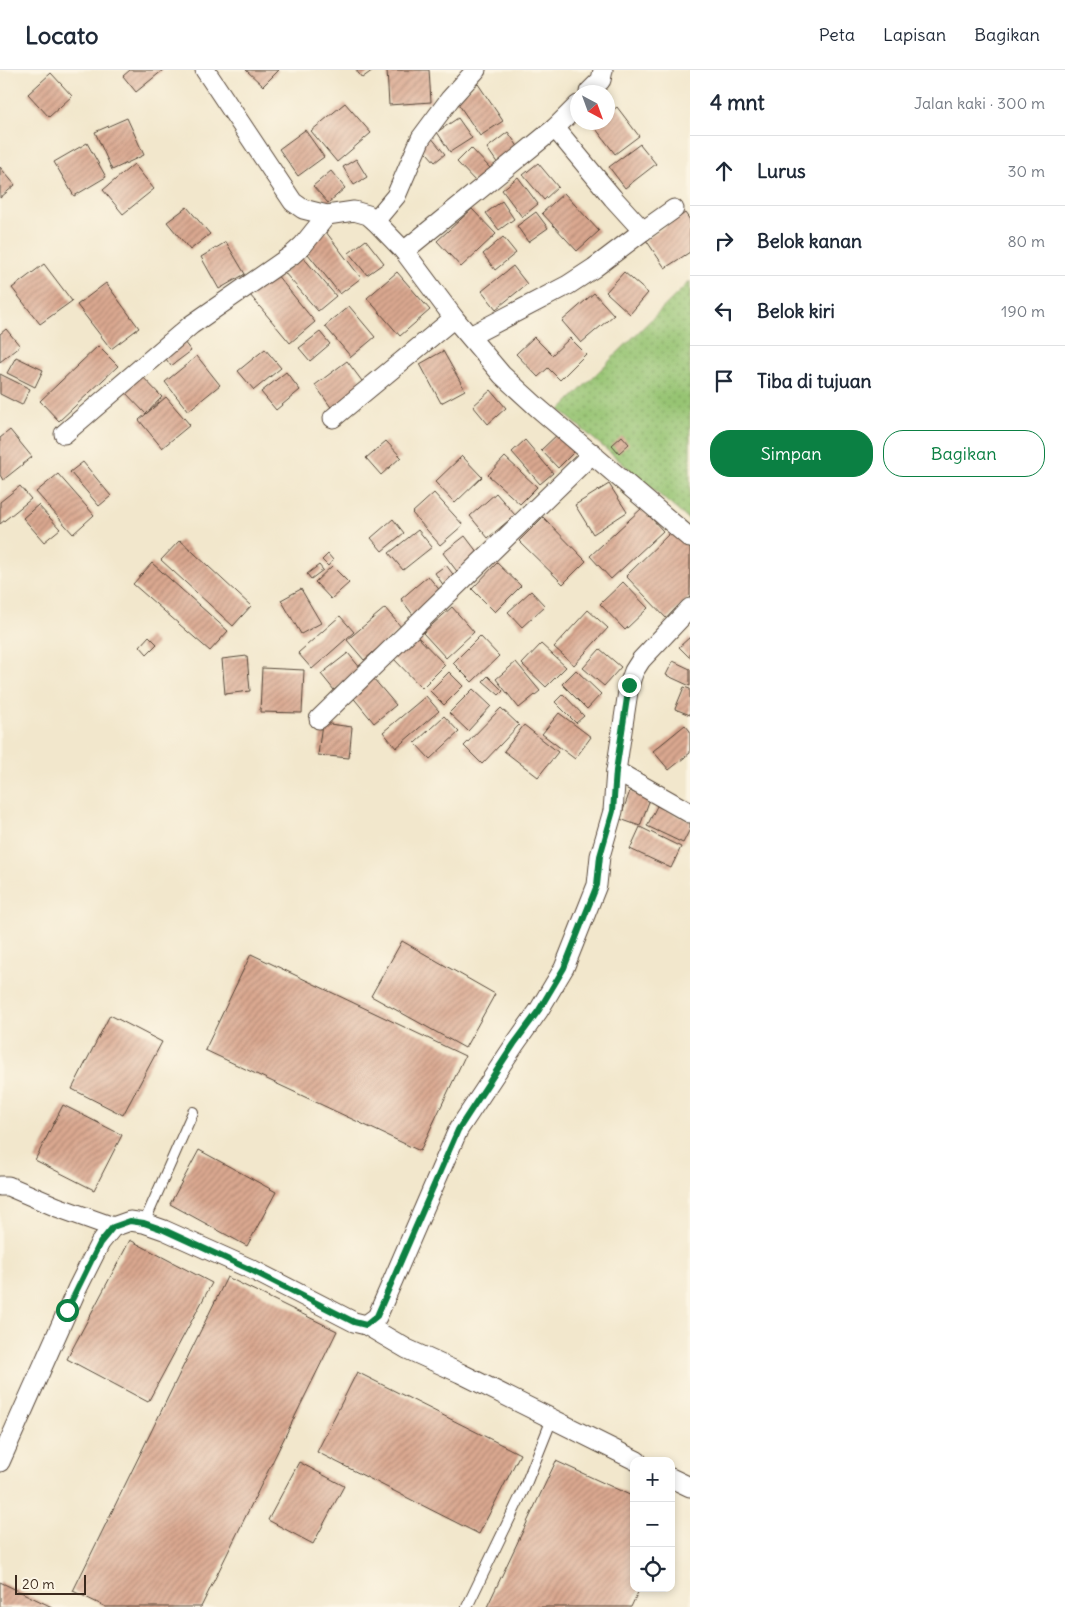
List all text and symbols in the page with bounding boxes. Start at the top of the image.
text: Locato [25,20,99,50]
text: Peta [819,23,855,46]
text: Lapisan [883,23,946,46]
text: Bagikan [974,23,1040,46]
north arrow [570,85,615,130]
text: 4 mnt [710,89,765,116]
text: Jalan kaki · 300 m [914,93,1045,113]
icon: ahead [710,157,738,185]
text: Lurus [757,159,806,183]
text: 30 m [1008,161,1045,181]
icon: right [710,227,738,255]
text: Belok kanan [757,229,862,253]
text: 80 m [1007,231,1045,251]
icon: left [710,297,738,325]
text: Belok kiri [757,299,835,323]
text: 190 m [1001,301,1045,321]
icon: arrive [710,367,738,395]
text: Tiba di tujuan [757,369,872,393]
button: Simpan [710,430,873,477]
button: Bagikan [883,430,1045,477]
route end [618,674,641,697]
route start [56,1299,79,1322]
map controls [630,1457,675,1592]
button: + [630,1457,675,1502]
button: − [630,1502,675,1547]
button: locate [630,1547,675,1592]
scale bar [15,1572,86,1595]
text: 20 m [22,1575,55,1593]

